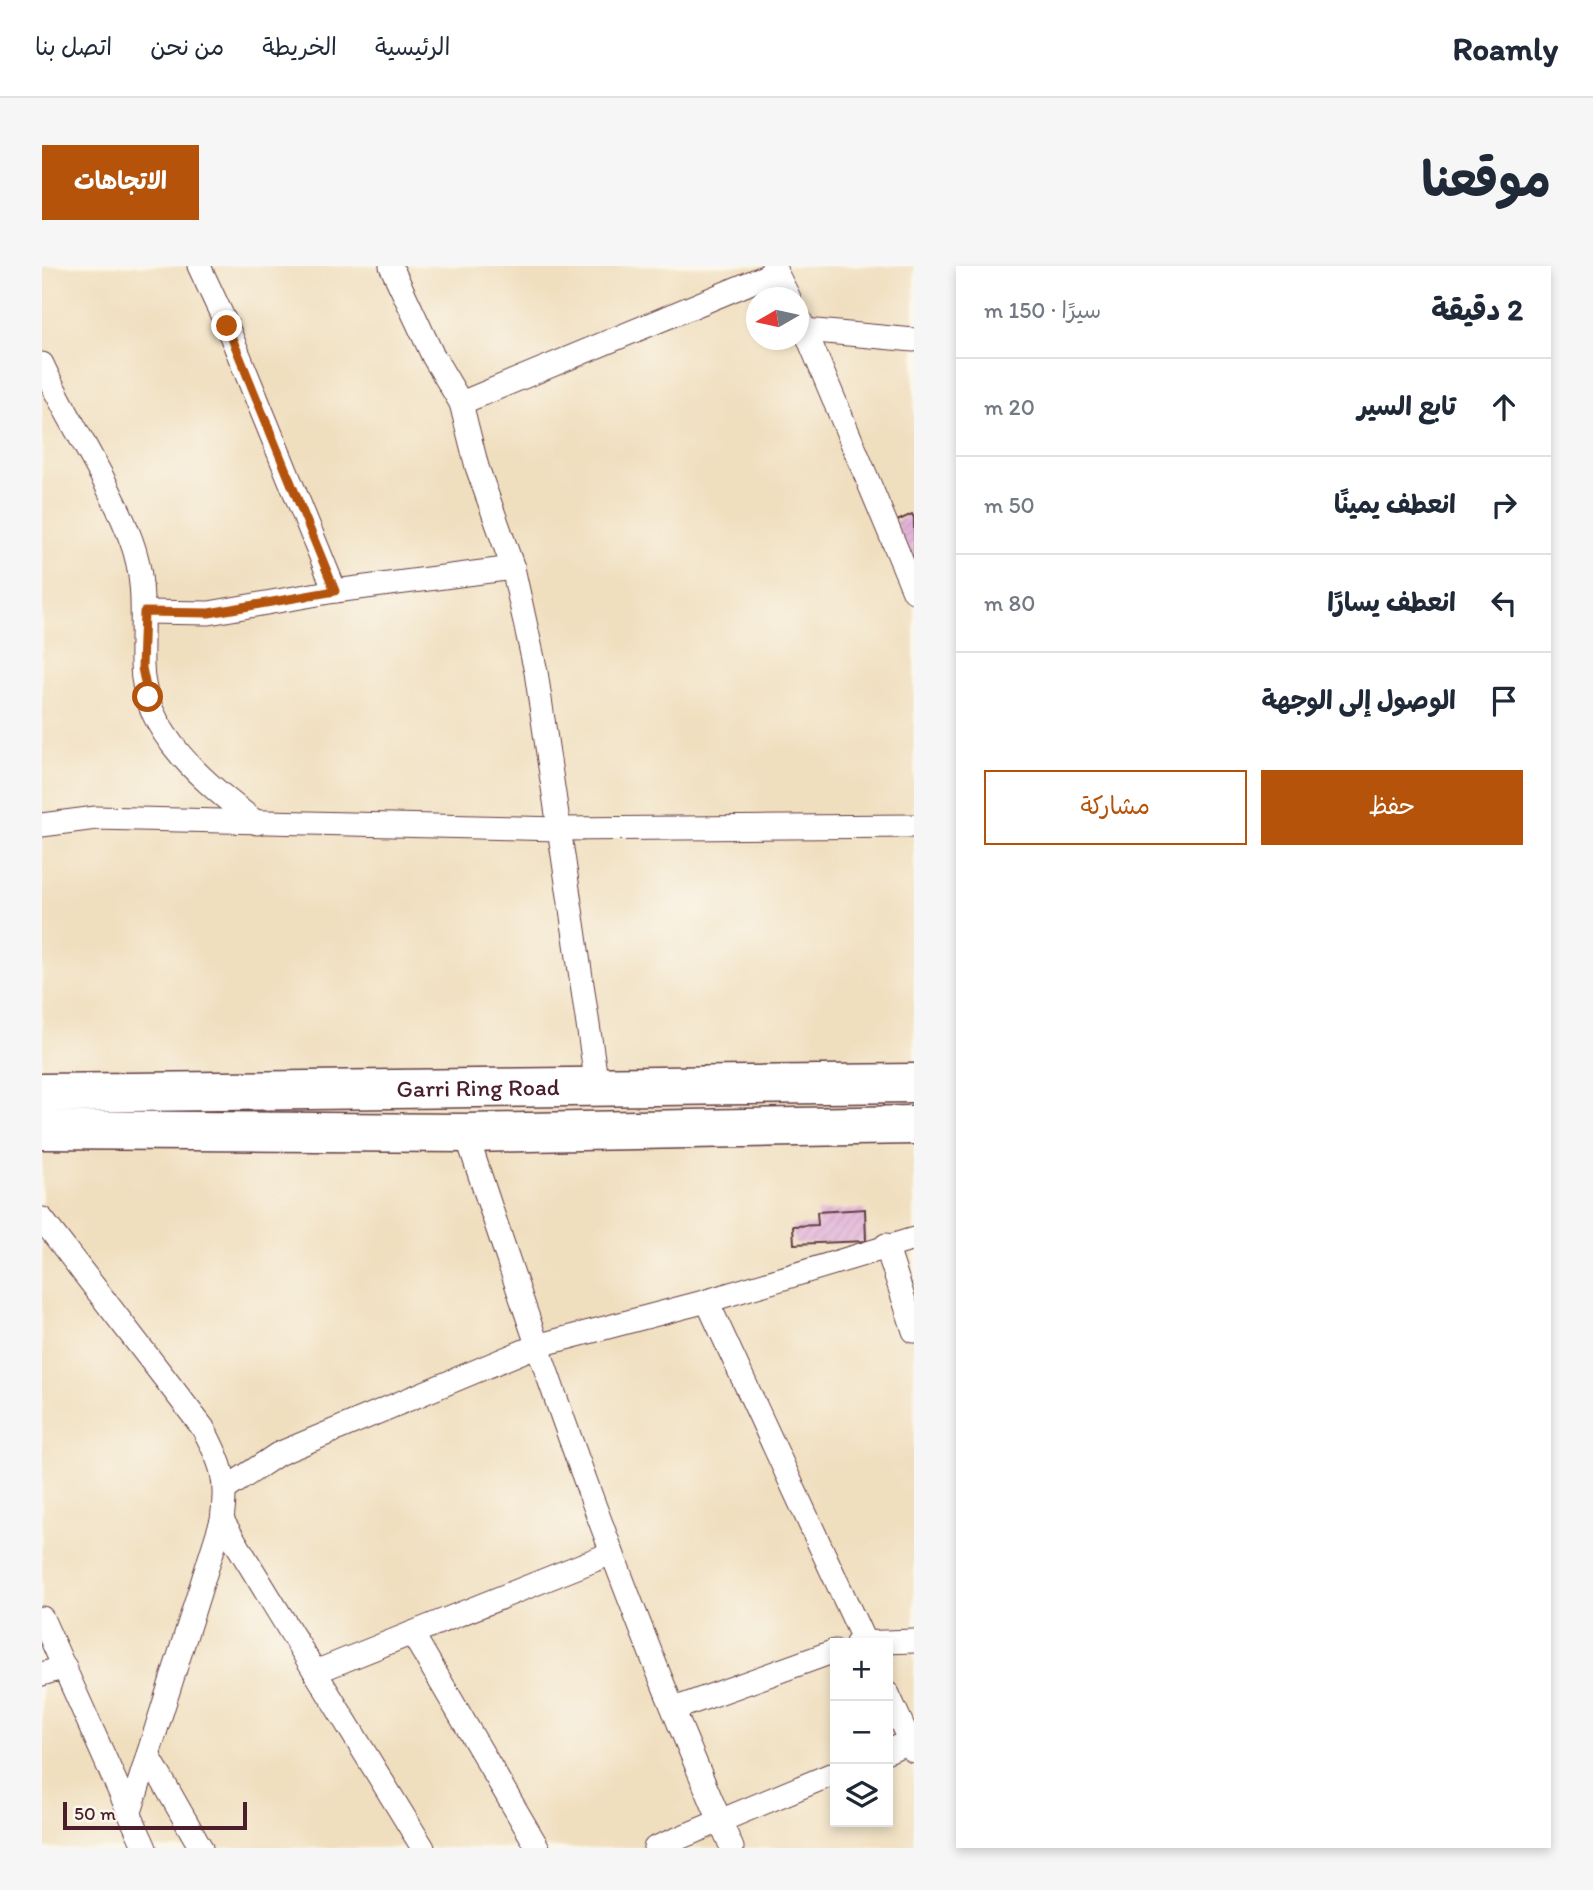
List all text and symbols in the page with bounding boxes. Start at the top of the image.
text: Roamly [1452,29,1558,68]
text: اتصل بنا [35,32,112,61]
text: من نحن [150,32,224,61]
text: الخريطة [262,32,337,61]
text: الرئيسية [375,32,450,61]
button: الاتجاهات [42,145,199,220]
text: موقعنا [1421,149,1551,208]
north arrow [746,287,809,350]
text: 2 دقيقة [1431,291,1523,328]
text: سيرًا · 150 m [984,296,1101,324]
route end [211,310,242,341]
icon: ahead [1485,388,1523,426]
text: تابع السير [1358,390,1456,422]
text: 20 m [984,393,1035,421]
icon: right [1485,486,1523,524]
text: انعطف يمينًا [1334,488,1456,520]
text: 50 m [984,491,1035,519]
icon: left [1485,584,1523,622]
text: انعطف يسارًا [1327,586,1456,618]
text: 80 m [984,589,1035,617]
route start [132,681,163,712]
icon: arrive [1485,682,1523,720]
text: الوصول إلى الوجهة [1262,684,1456,716]
button: مشاركة [984,770,1247,845]
button: حفظ [1261,770,1523,845]
street label: Garri Ring Road [396,1072,560,1103]
map controls [830,1638,893,1827]
button: + [830,1638,893,1701]
button: − [830,1701,893,1764]
button: layers [830,1764,893,1827]
scale bar [63,1799,247,1831]
text: 50 m [74,1802,116,1825]

